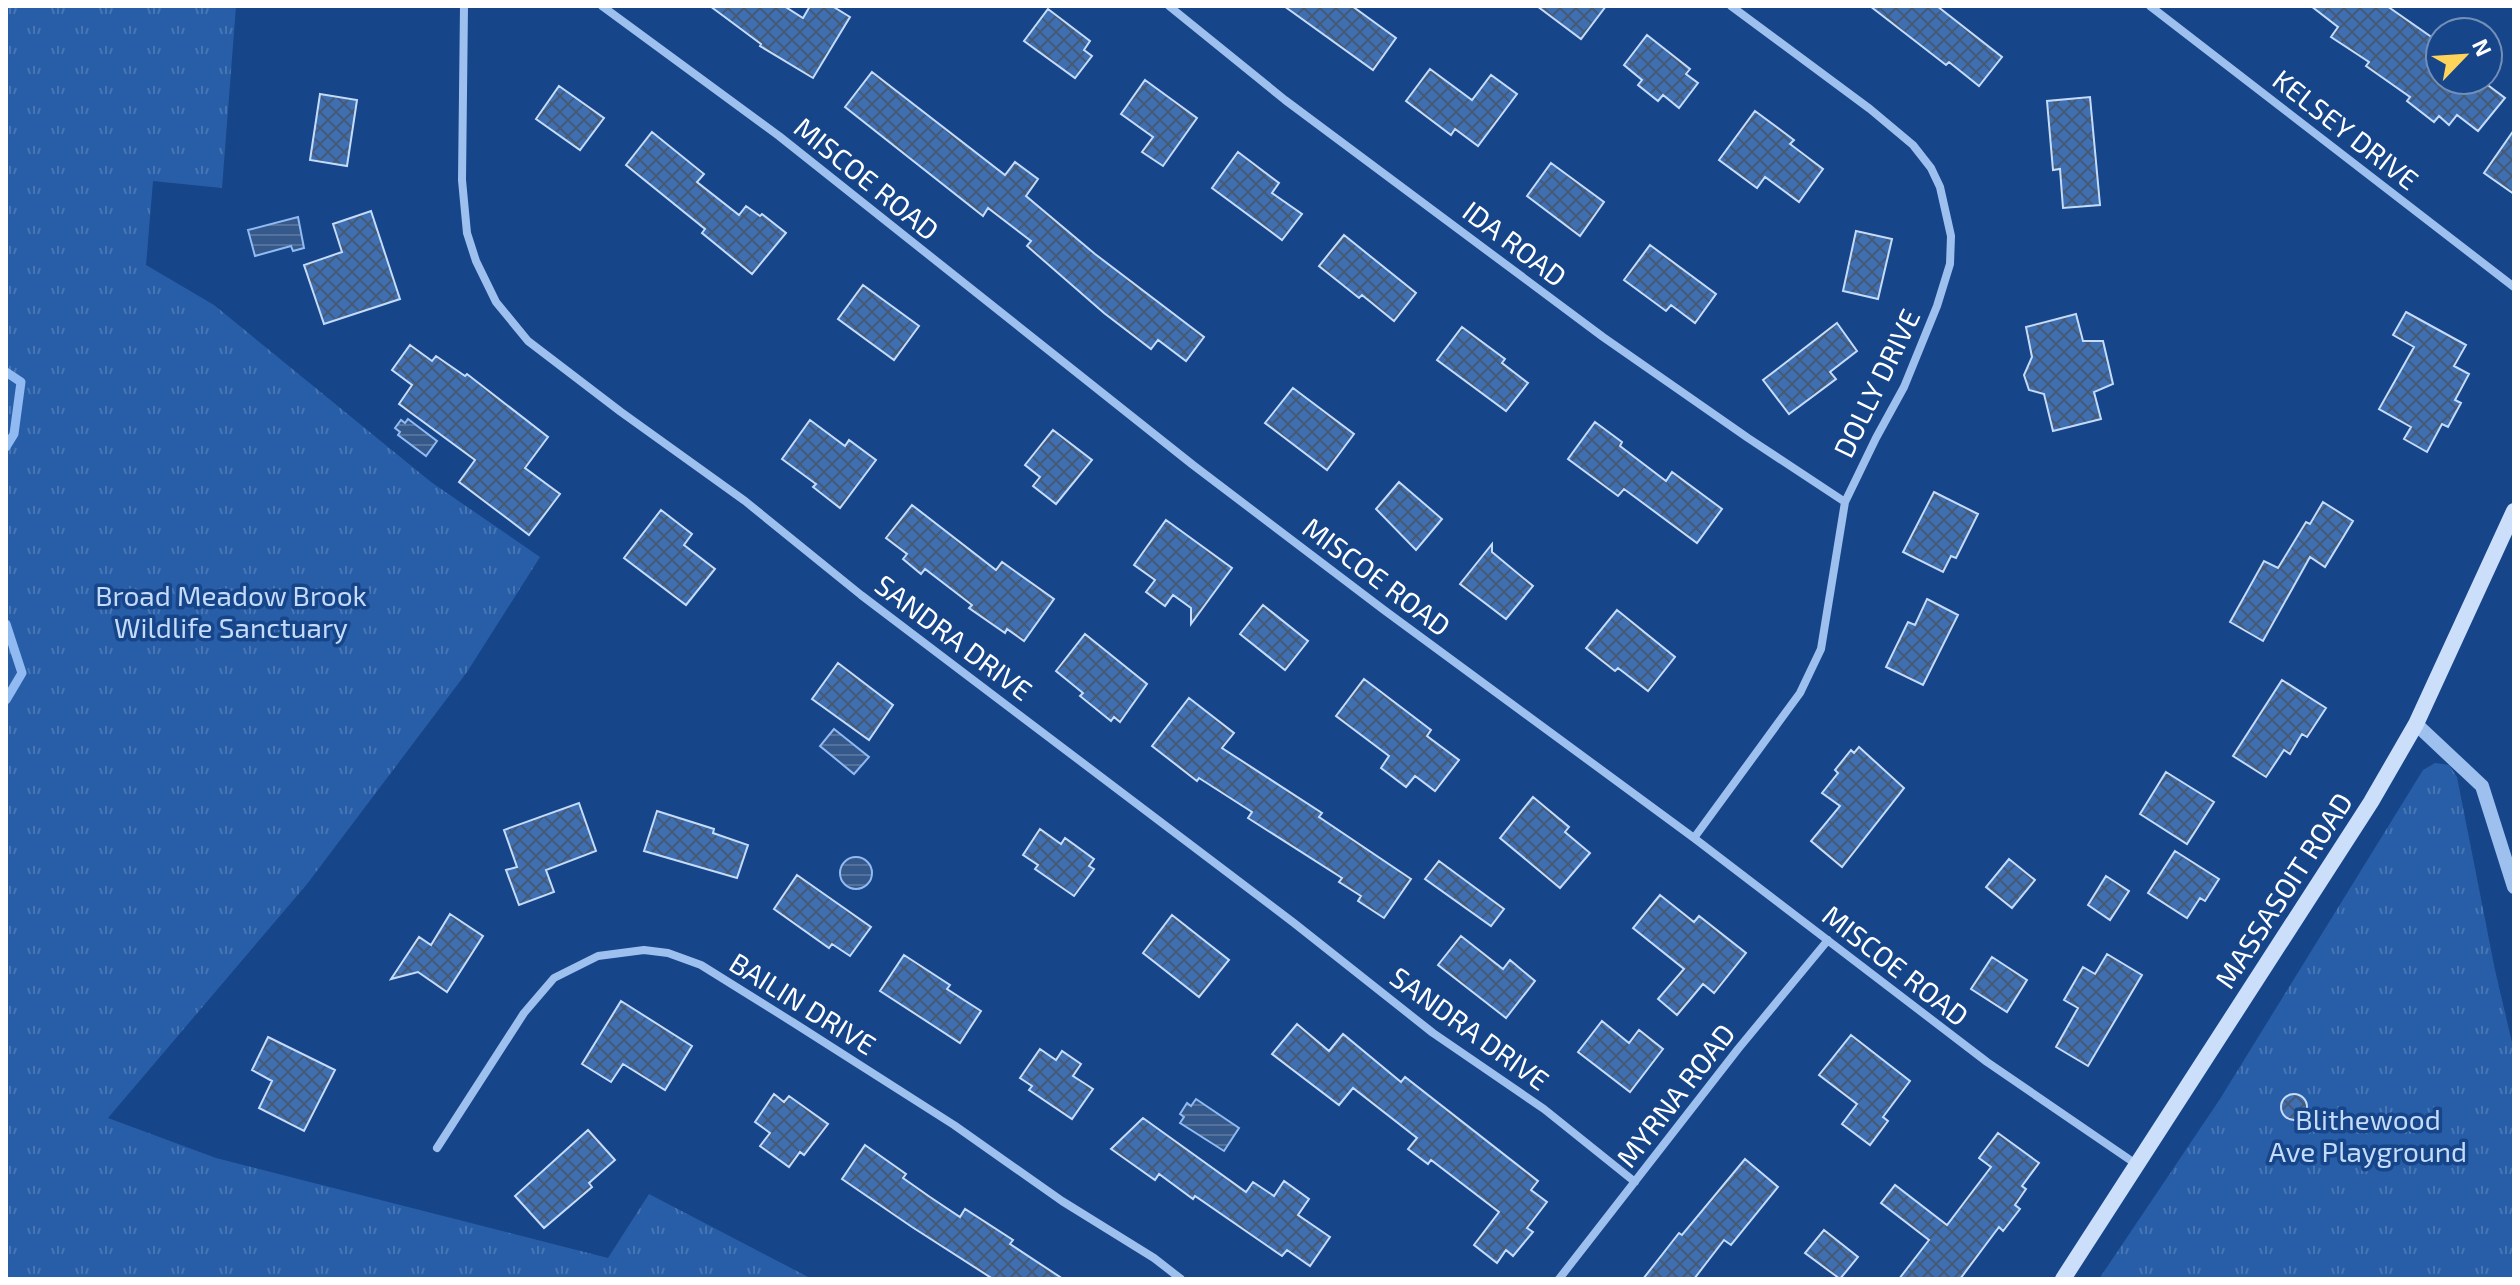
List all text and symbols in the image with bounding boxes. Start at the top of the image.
north arrow [2424,16,2504,96]
text: N [2468,34,2498,60]
street label: KELSEY DRIVE [2267,62,2425,196]
street label: MISCOE ROAD [788,109,946,247]
street label: IDA ROAD [1457,193,1573,293]
street label: DOLLY DRIVE [1825,303,1927,463]
street label: MISCOE ROAD [1297,510,1457,642]
street label: SANDRA DRIVE [869,567,1039,707]
park label: Broad Meadow Brook Wildlife Sanctuary [95,578,367,644]
street label: MASSASOIT ROAD [2207,786,2359,994]
street label: MISCOE ROAD [1816,897,1976,1033]
street label: BAILIN DRIVE [724,945,882,1061]
street label: SANDRA DRIVE [1384,959,1556,1097]
street label: MYRNA ROAD [1609,1017,1741,1173]
park label: Blithewood Ave Playground [2269,1102,2467,1168]

